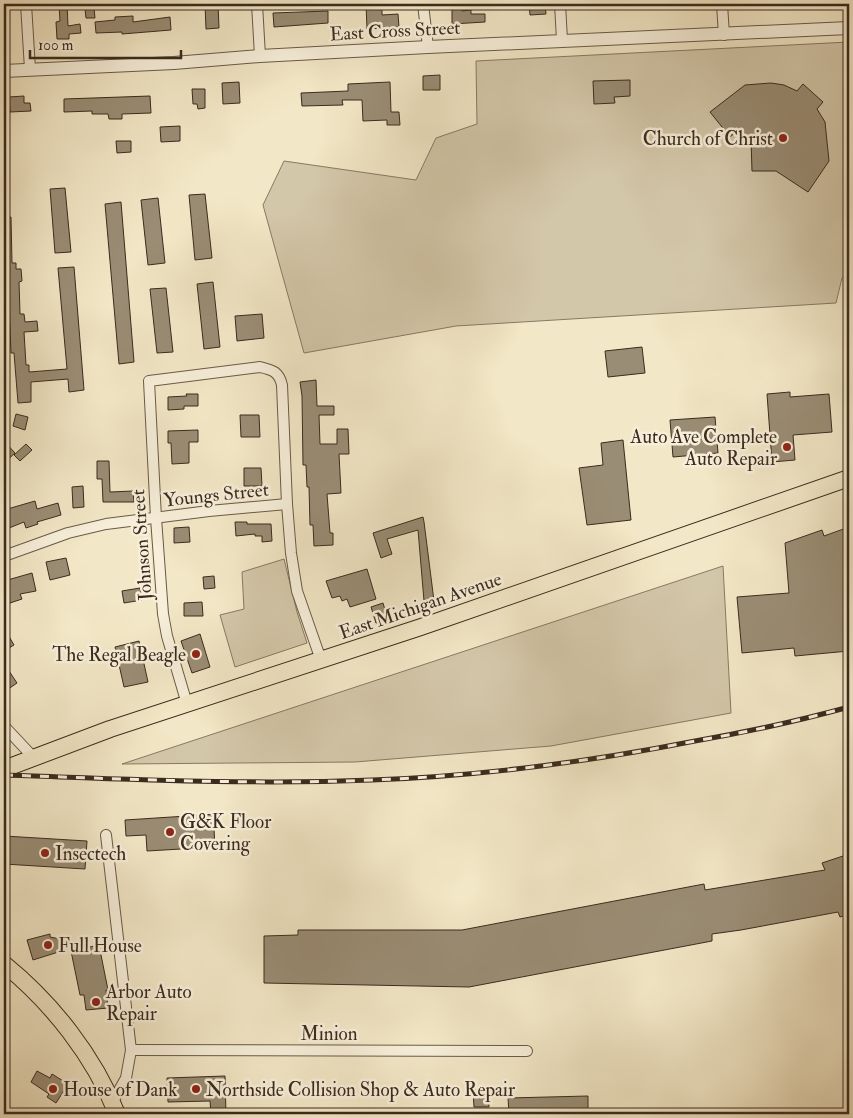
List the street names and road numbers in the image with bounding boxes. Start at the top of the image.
street label: East Cross Street [329,16,461,46]
street label: Youngs Street [162,478,270,512]
street label: Johnson Street [126,489,158,602]
street label: East Michigan Avenue [336,567,505,645]
street label: Minion [300,1022,358,1046]

